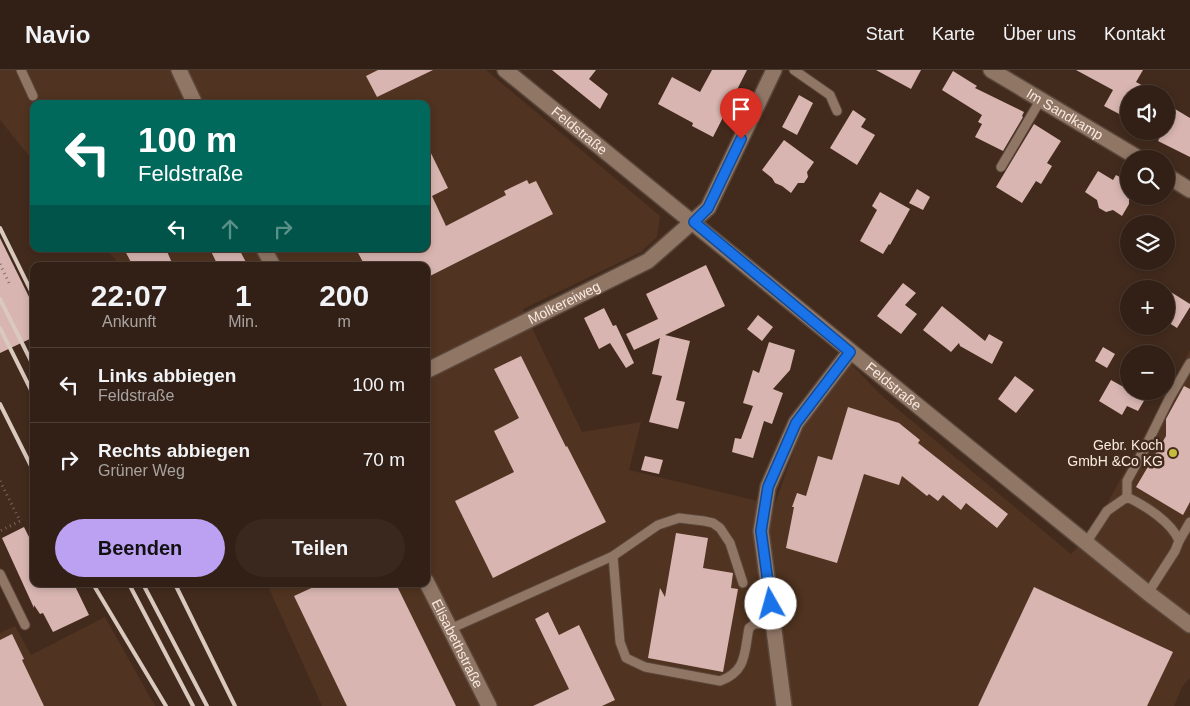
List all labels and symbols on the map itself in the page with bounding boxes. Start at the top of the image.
street label: Im Sandkamp [1024,85,1106,143]
pin [720,88,762,139]
street label: Feldstraße [548,103,611,158]
street label: Molkereiweg [525,278,603,327]
street label: Feldstraße [863,359,925,414]
place label: Gebr. Koch GmbH &Co KG [1067,437,1163,469]
marker: Gebr. Koch GmbH &Co KG [1167,447,1179,459]
position arrow [744,577,796,629]
street label: Elisabethstraße [428,596,487,691]

